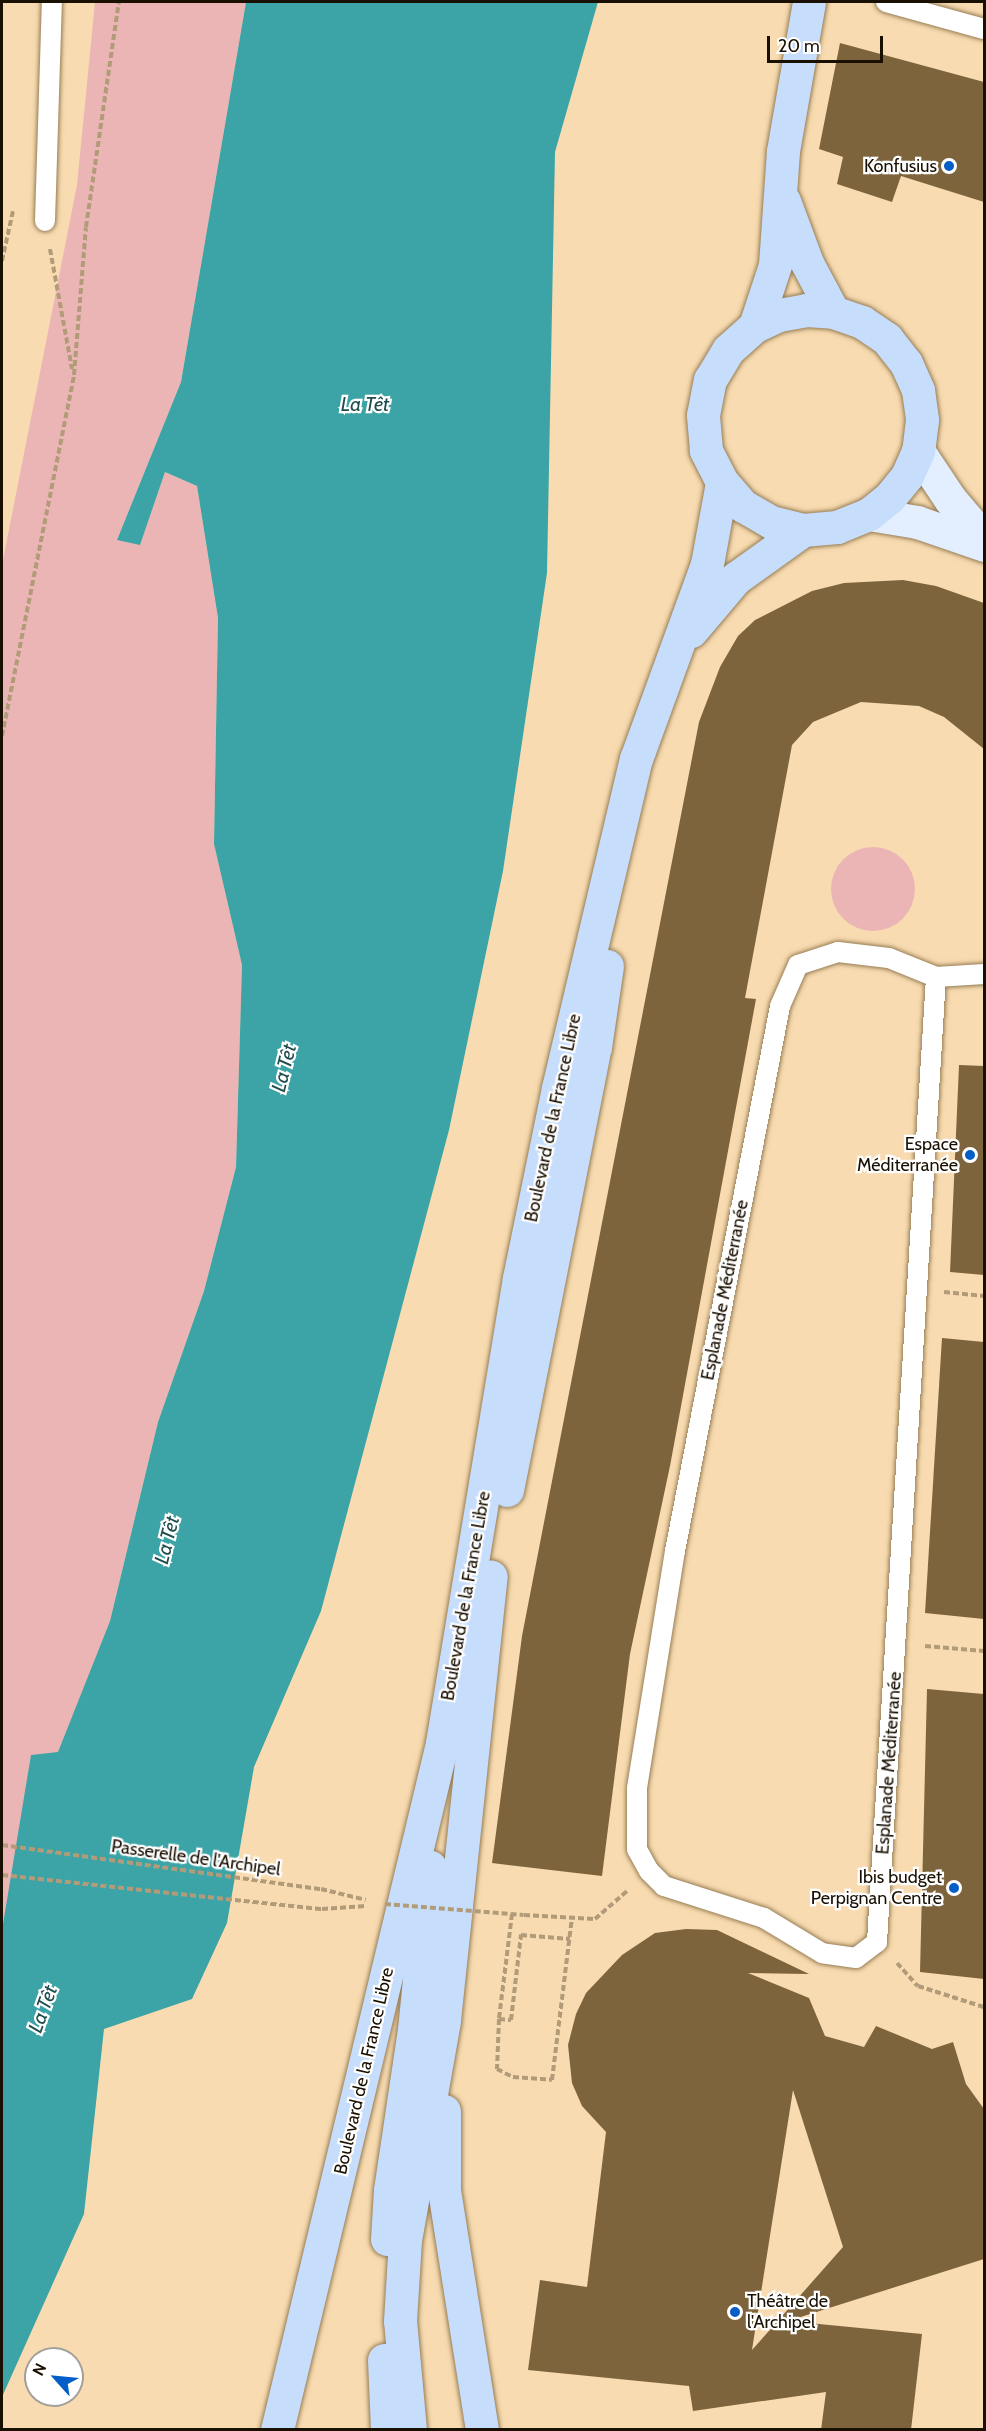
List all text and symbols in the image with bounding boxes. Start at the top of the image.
scale bar [770,24,886,62]
text: 20 m [778,35,820,57]
place label: Konfusius [864,155,937,177]
marker: Konfusius [942,159,956,173]
water label: La Têt [341,392,389,416]
street label: Boulevard de la France Libre [520,1012,586,1224]
water label: La Têt [267,1042,301,1094]
place label: Espace Méditerranée [857,1134,958,1176]
marker: Espace Méditerranée [963,1148,977,1162]
street label: Esplanade Méditerranée [697,1198,753,1382]
street label: Boulevard de la France Libre [437,1490,495,1702]
water label: La Têt [150,1514,184,1566]
street label: Esplanade Méditerranée [872,1671,906,1855]
street label: Passerelle de l'Archipel [110,1835,282,1881]
place label: Ibis budget Perpignan Centre [811,1867,942,1910]
marker: Ibis budget Perpignan Centre [947,1881,961,1895]
street label: Boulevard de la France Libre [330,1965,398,2177]
water label: La Têt [23,1982,63,2036]
place label: Théâtre de l'Archipel [747,2291,828,2334]
marker: Théâtre de l'Archipel [728,2305,742,2319]
north arrow [24,2347,84,2407]
text: N [28,2360,50,2379]

